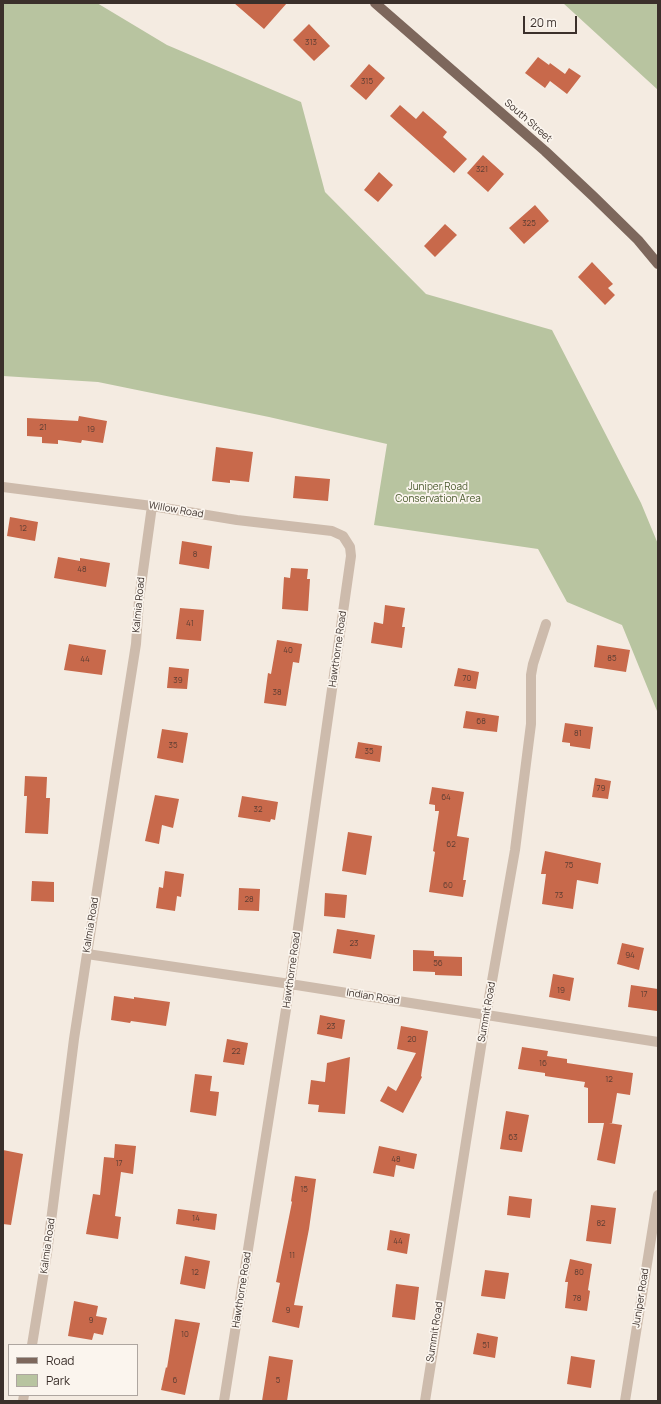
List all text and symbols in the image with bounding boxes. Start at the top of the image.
scale bar [525,8,579,34]
text: 20 m [530,14,557,31]
house number: 313 [305,38,317,48]
house number: 315 [361,77,373,87]
street label: South Street [502,97,554,145]
house number: 321 [476,165,488,175]
house number: 325 [522,219,536,229]
house number: 21 [39,423,47,433]
house number: 19 [87,425,95,435]
park label: Juniper Road Conservation Area [395,481,481,504]
street label: Willow Road [148,499,204,521]
house number: 12 [19,524,27,534]
house number: 8 [193,550,197,560]
house number: 48 [77,565,87,575]
street label: Kalmia Road [131,577,147,633]
street label: Hawthorne Road [327,610,349,688]
house number: 41 [186,619,194,629]
house number: 40 [283,646,293,656]
house number: 85 [607,654,617,664]
house number: 44 [80,655,90,665]
house number: 70 [463,674,471,684]
house number: 39 [173,676,183,686]
house number: 38 [272,688,282,698]
house number: 68 [476,717,486,727]
house number: 81 [574,729,582,739]
house number: 35 [168,741,178,751]
house number: 35 [364,747,374,757]
house number: 79 [597,784,605,794]
house number: 64 [441,793,451,803]
house number: 32 [254,805,262,815]
house number: 62 [446,840,456,850]
house number: 75 [565,861,573,871]
house number: 60 [443,881,453,891]
house number: 73 [555,891,563,901]
house number: 28 [244,895,254,905]
street label: Kalmia Road [81,896,101,954]
street label: Hawthorne Road [281,931,303,1009]
house number: 23 [350,939,358,949]
house number: 94 [625,951,635,961]
house number: 56 [433,959,443,969]
street label: Summit Road [476,981,498,1043]
house number: 19 [557,986,565,996]
street label: Indian Road [346,987,400,1007]
house number: 17 [640,990,648,1000]
house number: 23 [327,1022,335,1032]
house number: 20 [407,1035,417,1045]
house number: 22 [231,1047,241,1057]
house number: 16 [539,1059,547,1069]
house number: 12 [605,1075,613,1085]
house number: 63 [508,1133,518,1143]
house number: 48 [391,1155,401,1165]
house number: 17 [115,1159,123,1169]
house number: 15 [300,1185,308,1195]
house number: 14 [192,1214,200,1224]
street label: Kalmia Road [38,1217,58,1275]
house number: 82 [596,1219,606,1229]
house number: 44 [393,1237,403,1247]
street label: Hawthorne Road [230,1251,254,1329]
house number: 11 [289,1251,295,1261]
street label: Juniper Road [630,1267,652,1329]
house number: 12 [191,1268,199,1278]
house number: 80 [574,1268,584,1278]
house number: 78 [573,1294,581,1304]
street label: Summit Road [424,1301,446,1363]
house number: 9 [286,1306,290,1316]
house number: 9 [89,1316,93,1326]
house number: 10 [181,1330,189,1340]
house number: 51 [482,1341,490,1351]
legend [8,1344,138,1396]
text: Road [46,1352,74,1369]
text: Park [46,1372,70,1389]
house number: 6 [173,1376,177,1386]
house number: 5 [276,1376,280,1386]

